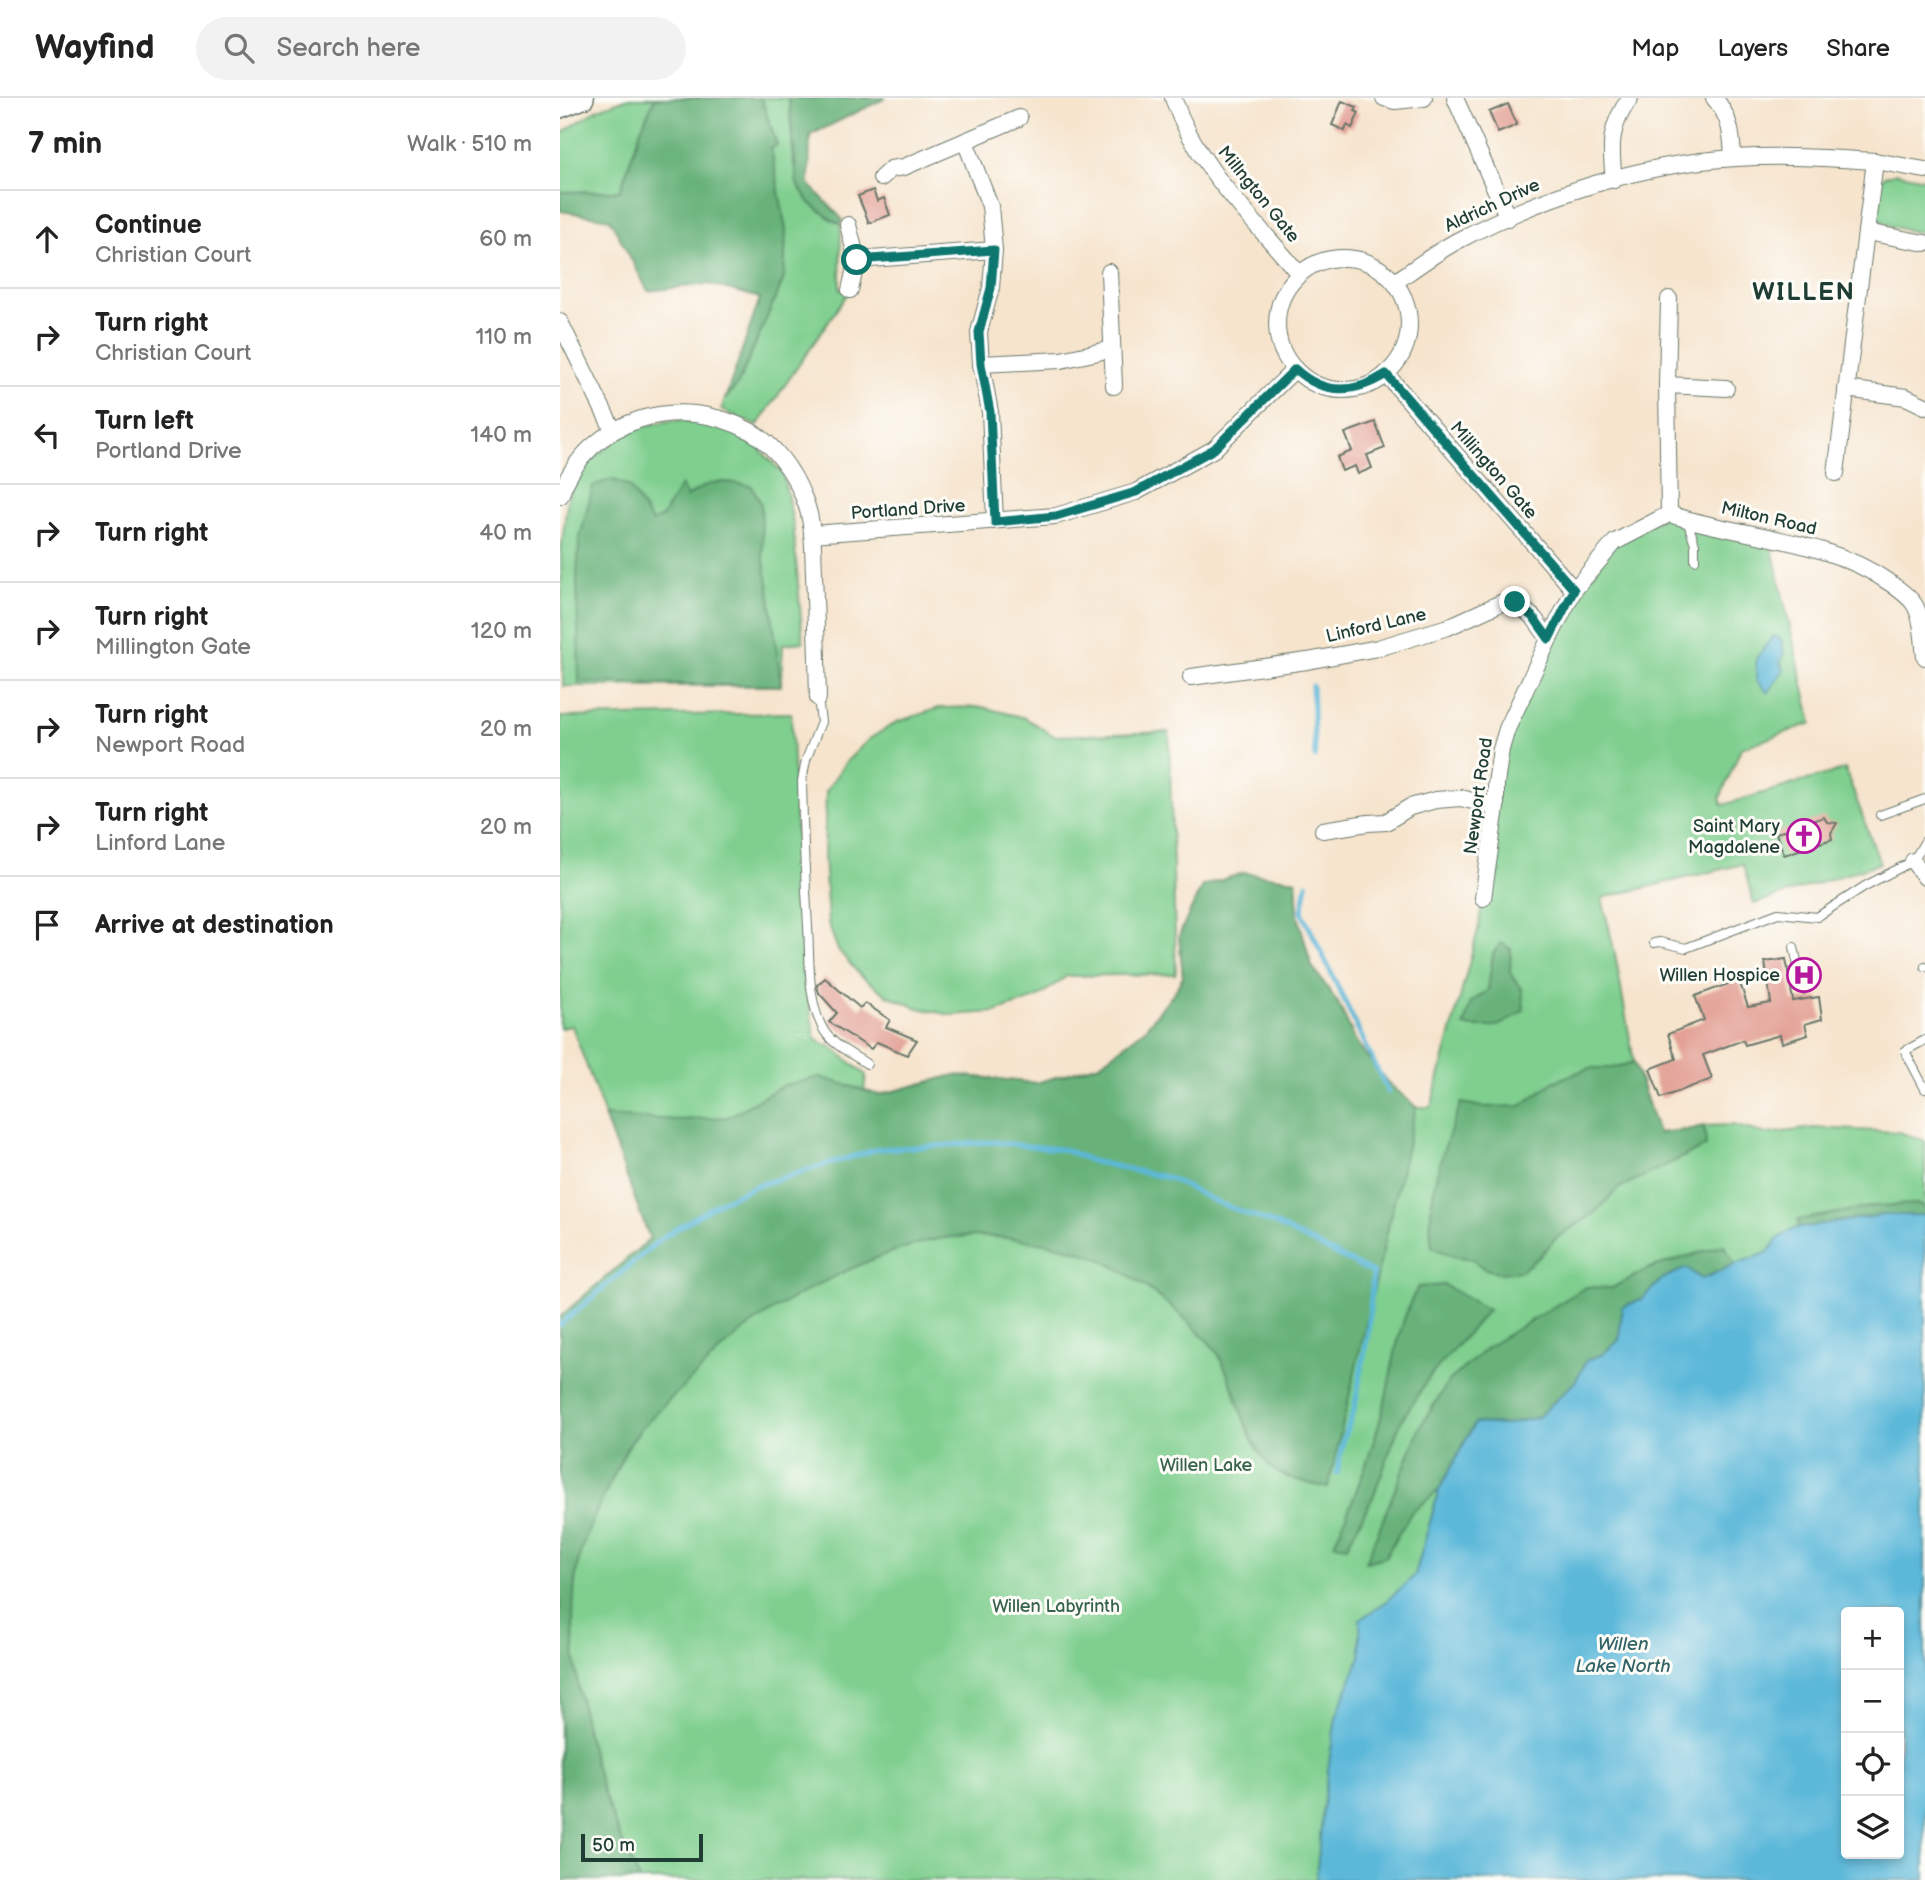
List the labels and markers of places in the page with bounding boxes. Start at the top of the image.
place label: Saint Mary Magdalene [1688,816,1781,858]
church icon: Saint Mary Magdalene [1785,817,1823,855]
hospital icon: Willen Hospice [1785,956,1823,994]
place label: Willen Hospice [1659,965,1780,986]

